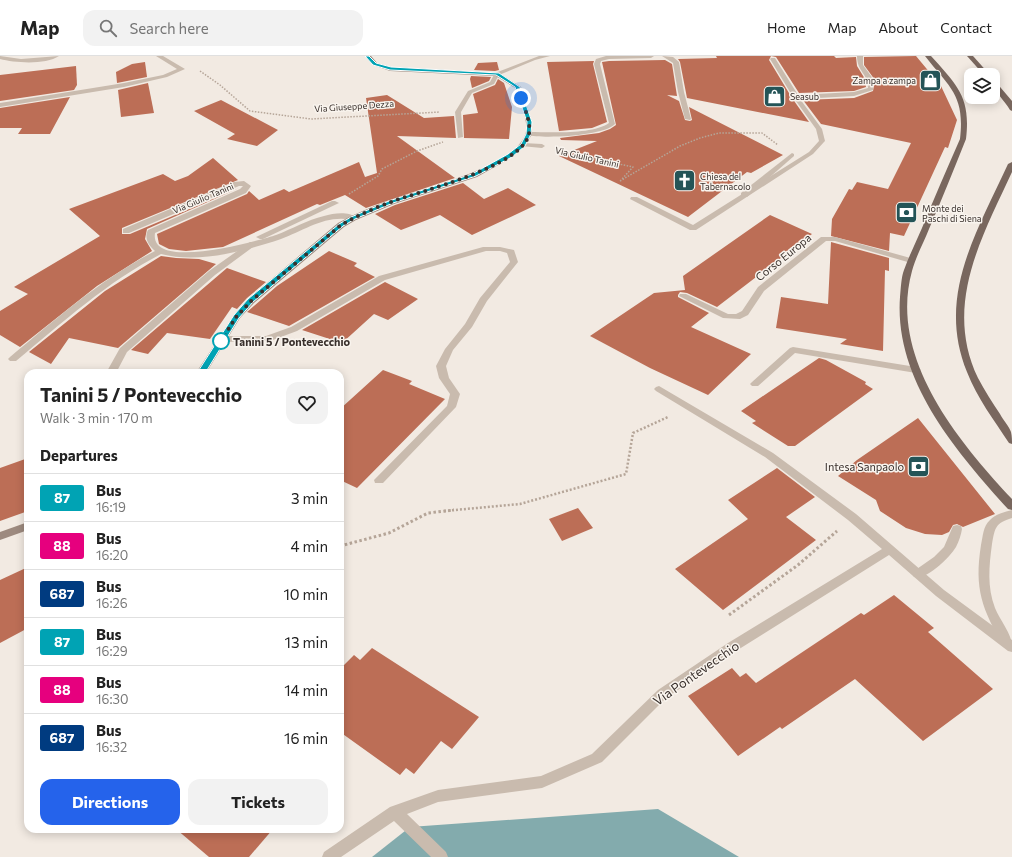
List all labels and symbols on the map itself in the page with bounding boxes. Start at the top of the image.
shop icon: Zampa a zampa [918,67,944,93]
place label: Zampa a zampa [852,75,916,86]
shop icon: Seasub [761,83,787,109]
your location [511,88,531,108]
place label: Seasub [790,91,819,102]
street label: Via Giuseppe Dezza [314,98,394,114]
street label: Via Giulio Tanini [554,144,620,170]
church icon: Chiesa del Tabernacolo [671,168,697,194]
place label: Chiesa del Tabernacolo [700,171,751,192]
street label: Via Giulio Tanini [171,180,235,216]
bank icon: Monte dei Paschi di Siena [893,200,919,226]
place label: Monte dei Paschi di Siena [922,203,982,224]
street label: Corso Europa [753,231,813,283]
marker: Tanini 5 / Pontevecchio [212,332,230,350]
place label: Tanini 5 / Pontevecchio [233,335,350,348]
bank icon: Intesa Sanpaolo [906,453,932,479]
place label: Intesa Sanpaolo [825,460,904,473]
street label: Via Pontevecchio [650,637,742,709]

